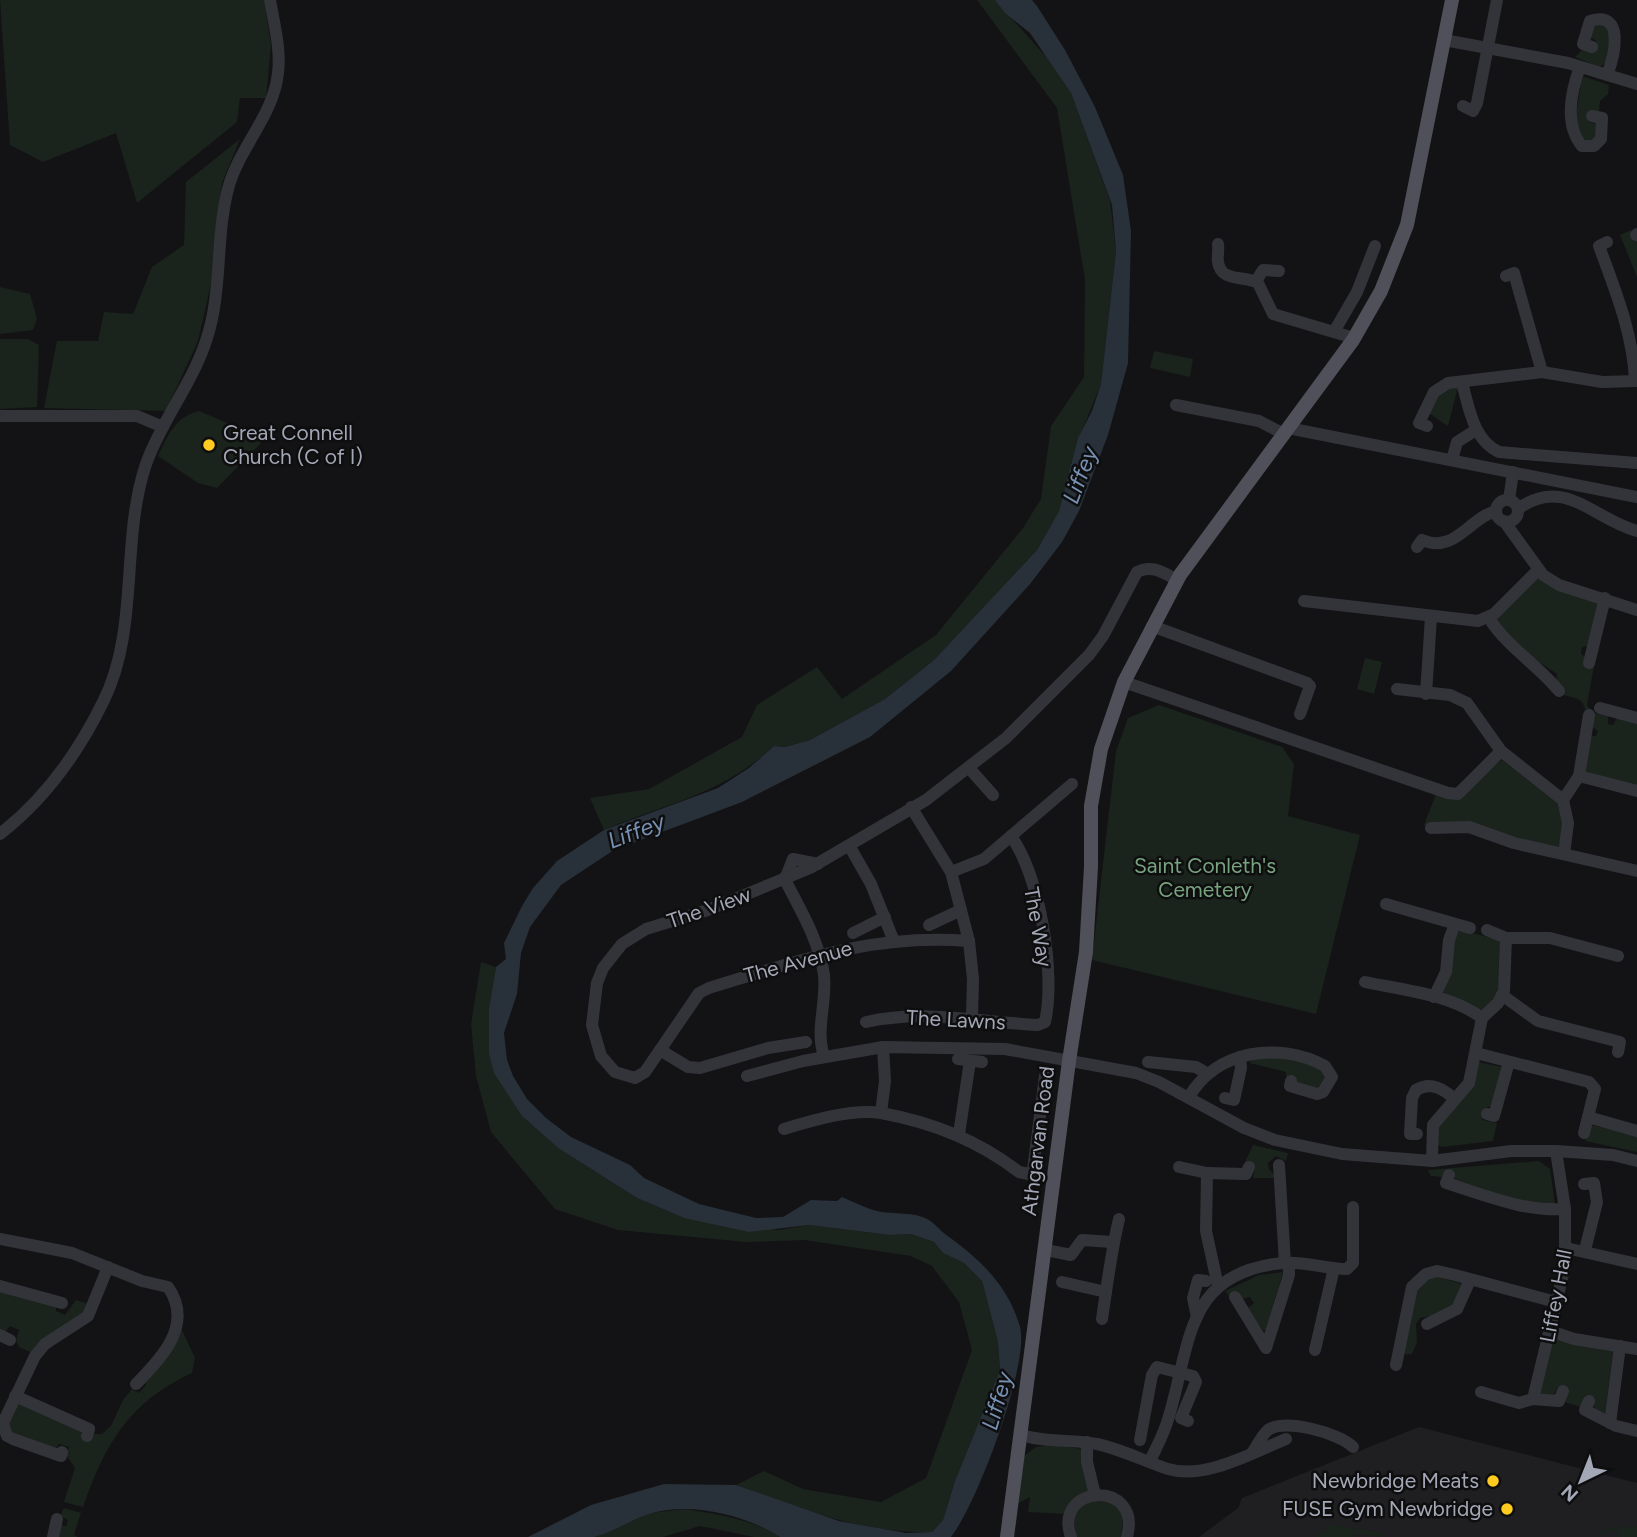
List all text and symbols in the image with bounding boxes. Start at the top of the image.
place label: Great Connell Church (C of I) [223,420,363,469]
marker: Great Connell Church (C of I) [201,437,217,453]
water label: Liffey [1056,442,1104,507]
water label: Liffey [604,807,669,855]
park label: Saint Conleth's Cemetery [1134,853,1276,902]
street label: The View [664,881,755,934]
street label: The Way [1019,885,1058,969]
street label: The Avenue [741,935,855,988]
street label: The Lawns [906,1004,1006,1035]
street label: Athgarvan Road [1016,1065,1059,1217]
street label: Liffey Hall [1534,1247,1577,1345]
water label: Liffey [975,1368,1019,1433]
north arrow [1546,1446,1616,1516]
place label: Newbridge Meats [1312,1468,1479,1493]
marker: Newbridge Meats [1485,1473,1501,1489]
text: N [1557,1480,1583,1506]
place label: FUSE Gym Newbridge [1282,1496,1493,1521]
marker: FUSE Gym Newbridge [1499,1501,1515,1517]

